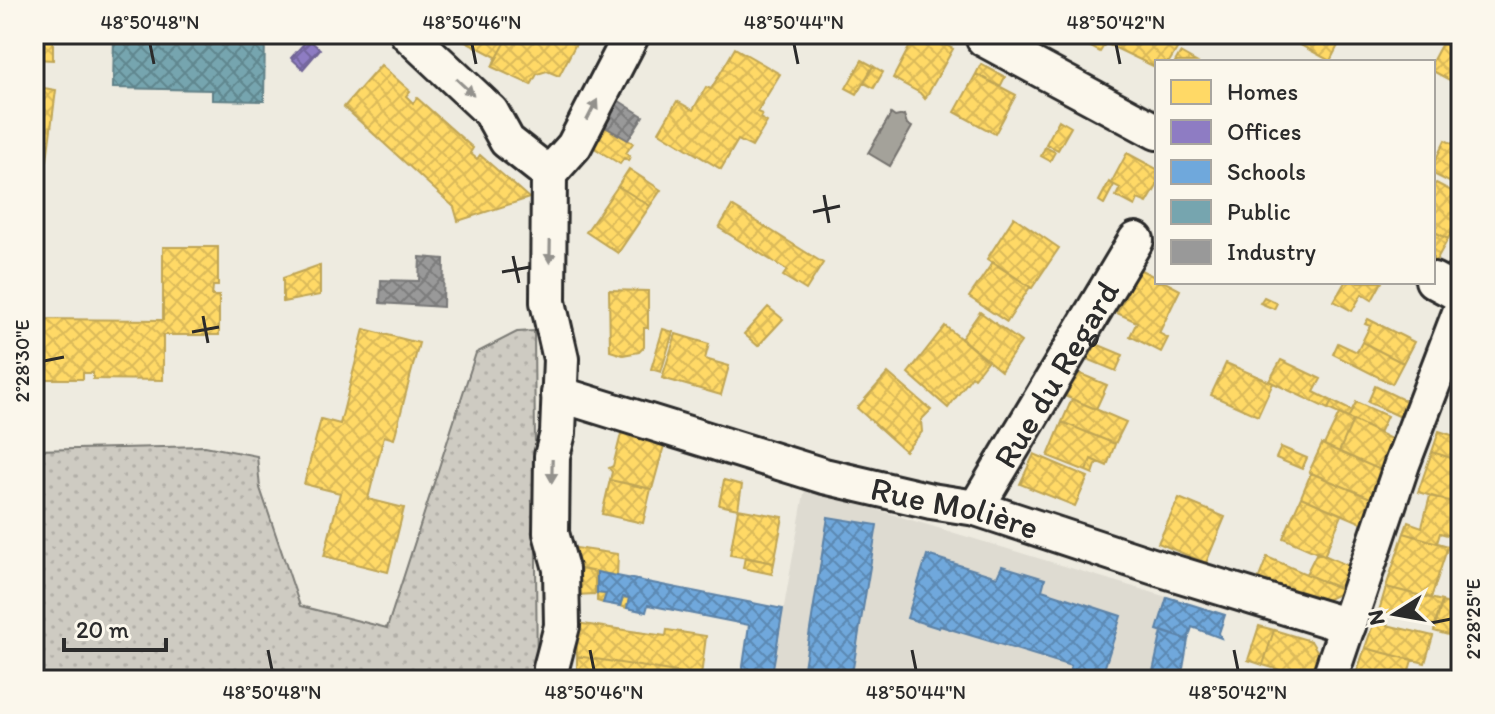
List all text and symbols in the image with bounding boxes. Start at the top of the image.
text: 48°50'48"N [100,10,200,34]
text: 48°50'46"N [423,10,521,34]
text: 48°50'44"N [744,10,844,34]
text: 48°50'42"N [1067,10,1165,34]
legend [1155,60,1435,284]
text: Homes [1227,77,1298,106]
one-way arrow [455,78,474,96]
one-way arrow [586,98,599,121]
text: Offices [1227,117,1301,146]
text: Schools [1227,157,1306,186]
text: Public [1227,197,1291,226]
text: Industry [1227,237,1316,266]
one-way arrow [543,240,556,265]
street label: Rue du Regard [985,273,1128,476]
text: 2°28'30"E [10,319,34,403]
one-way arrow [545,459,558,484]
street label: Rue Molière [867,468,1044,548]
north arrow [1355,574,1435,654]
text: 2°28'25"E [1461,579,1485,659]
scale bar [64,602,166,652]
text: N [1361,608,1391,628]
text: 20 m [76,615,129,644]
text: 48°50'48"N [222,680,322,704]
text: 48°50'46"N [545,680,643,704]
text: 48°50'44"N [866,680,966,704]
text: 48°50'42"N [1189,680,1287,704]

